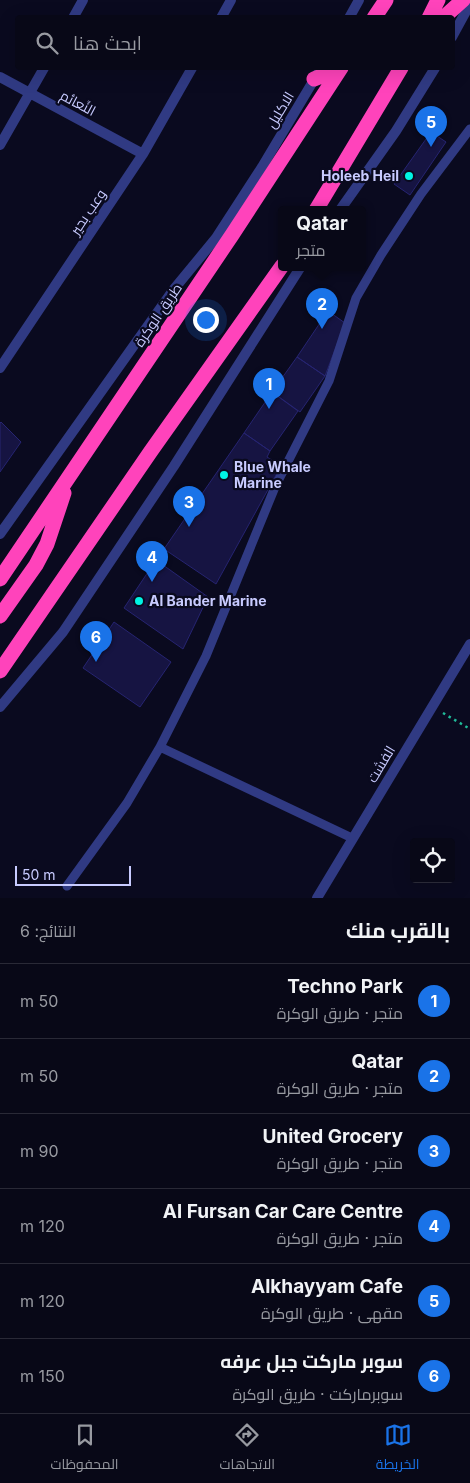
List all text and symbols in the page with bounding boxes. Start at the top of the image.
search box [15,15,455,70]
icon: search [33,29,61,57]
text: ابحث هنا [73,32,142,55]
street label: النًعائم [57,86,99,121]
street label: الاكليل [262,88,297,131]
pin: 5 [415,106,447,147]
place label: Holeeb Heil [321,167,399,184]
marker: Holeeb Heil [403,170,415,182]
street label: وعب بحير [65,185,109,239]
popup [278,206,366,271]
text: Qatar [296,212,348,235]
text: متجر [296,240,326,260]
street label: طريق الوكرة [130,280,186,350]
pin: 2 [306,288,338,329]
your location [193,307,219,333]
pin: 1 [253,368,285,409]
place label: Blue Whale Marine [234,458,311,491]
marker: Blue Whale Marine [218,469,230,481]
pin: 3 [173,486,205,527]
pin: 4 [136,541,168,582]
place label: Al Bander Marine [149,592,267,609]
marker: Al Bander Marine [133,595,145,607]
pin: 6 [80,621,112,662]
street label: الفشت [363,742,398,785]
map controls [410,838,455,883]
button: locate [410,838,455,883]
scale bar [15,863,131,886]
text: 50 m [22,866,56,883]
text: بالقرب منك [346,918,450,943]
text: النتائج: 6 [20,921,76,941]
text: Techno Park [287,975,403,998]
text: 50 m [20,991,58,1011]
text: 1 [431,991,437,1011]
text: متجر · طريق الوكرة [277,1003,403,1023]
text: Qatar [351,1050,403,1073]
text: 50 m [20,1066,58,1086]
text: 2 [429,1066,439,1086]
text: متجر · طريق الوكرة [277,1078,403,1098]
text: United Grocery [262,1125,403,1148]
text: 90 m [20,1141,59,1161]
text: 3 [429,1141,439,1161]
text: متجر · طريق الوكرة [277,1153,403,1173]
text: Al Fursan Car Care Centre [163,1200,403,1223]
text: 120 m [20,1216,65,1236]
text: 4 [429,1216,439,1236]
text: متجر · طريق الوكرة [277,1228,403,1248]
text: Alkhayyam Cafe [251,1275,403,1298]
text: 120 m [20,1291,65,1311]
text: 5 [429,1291,439,1311]
text: مقهى · طريق الوكرة [261,1303,403,1323]
text: سوبر ماركت جبل عرفه [220,1350,403,1373]
text: 150 m [20,1366,65,1386]
text: 6 [429,1366,439,1386]
text: سوبرماركت · طريق الوكرة [232,1384,403,1404]
tab: المحفوظات [50,1421,119,1477]
tab: الاتجاهات [220,1421,275,1477]
tab: الخريطة [376,1421,420,1477]

